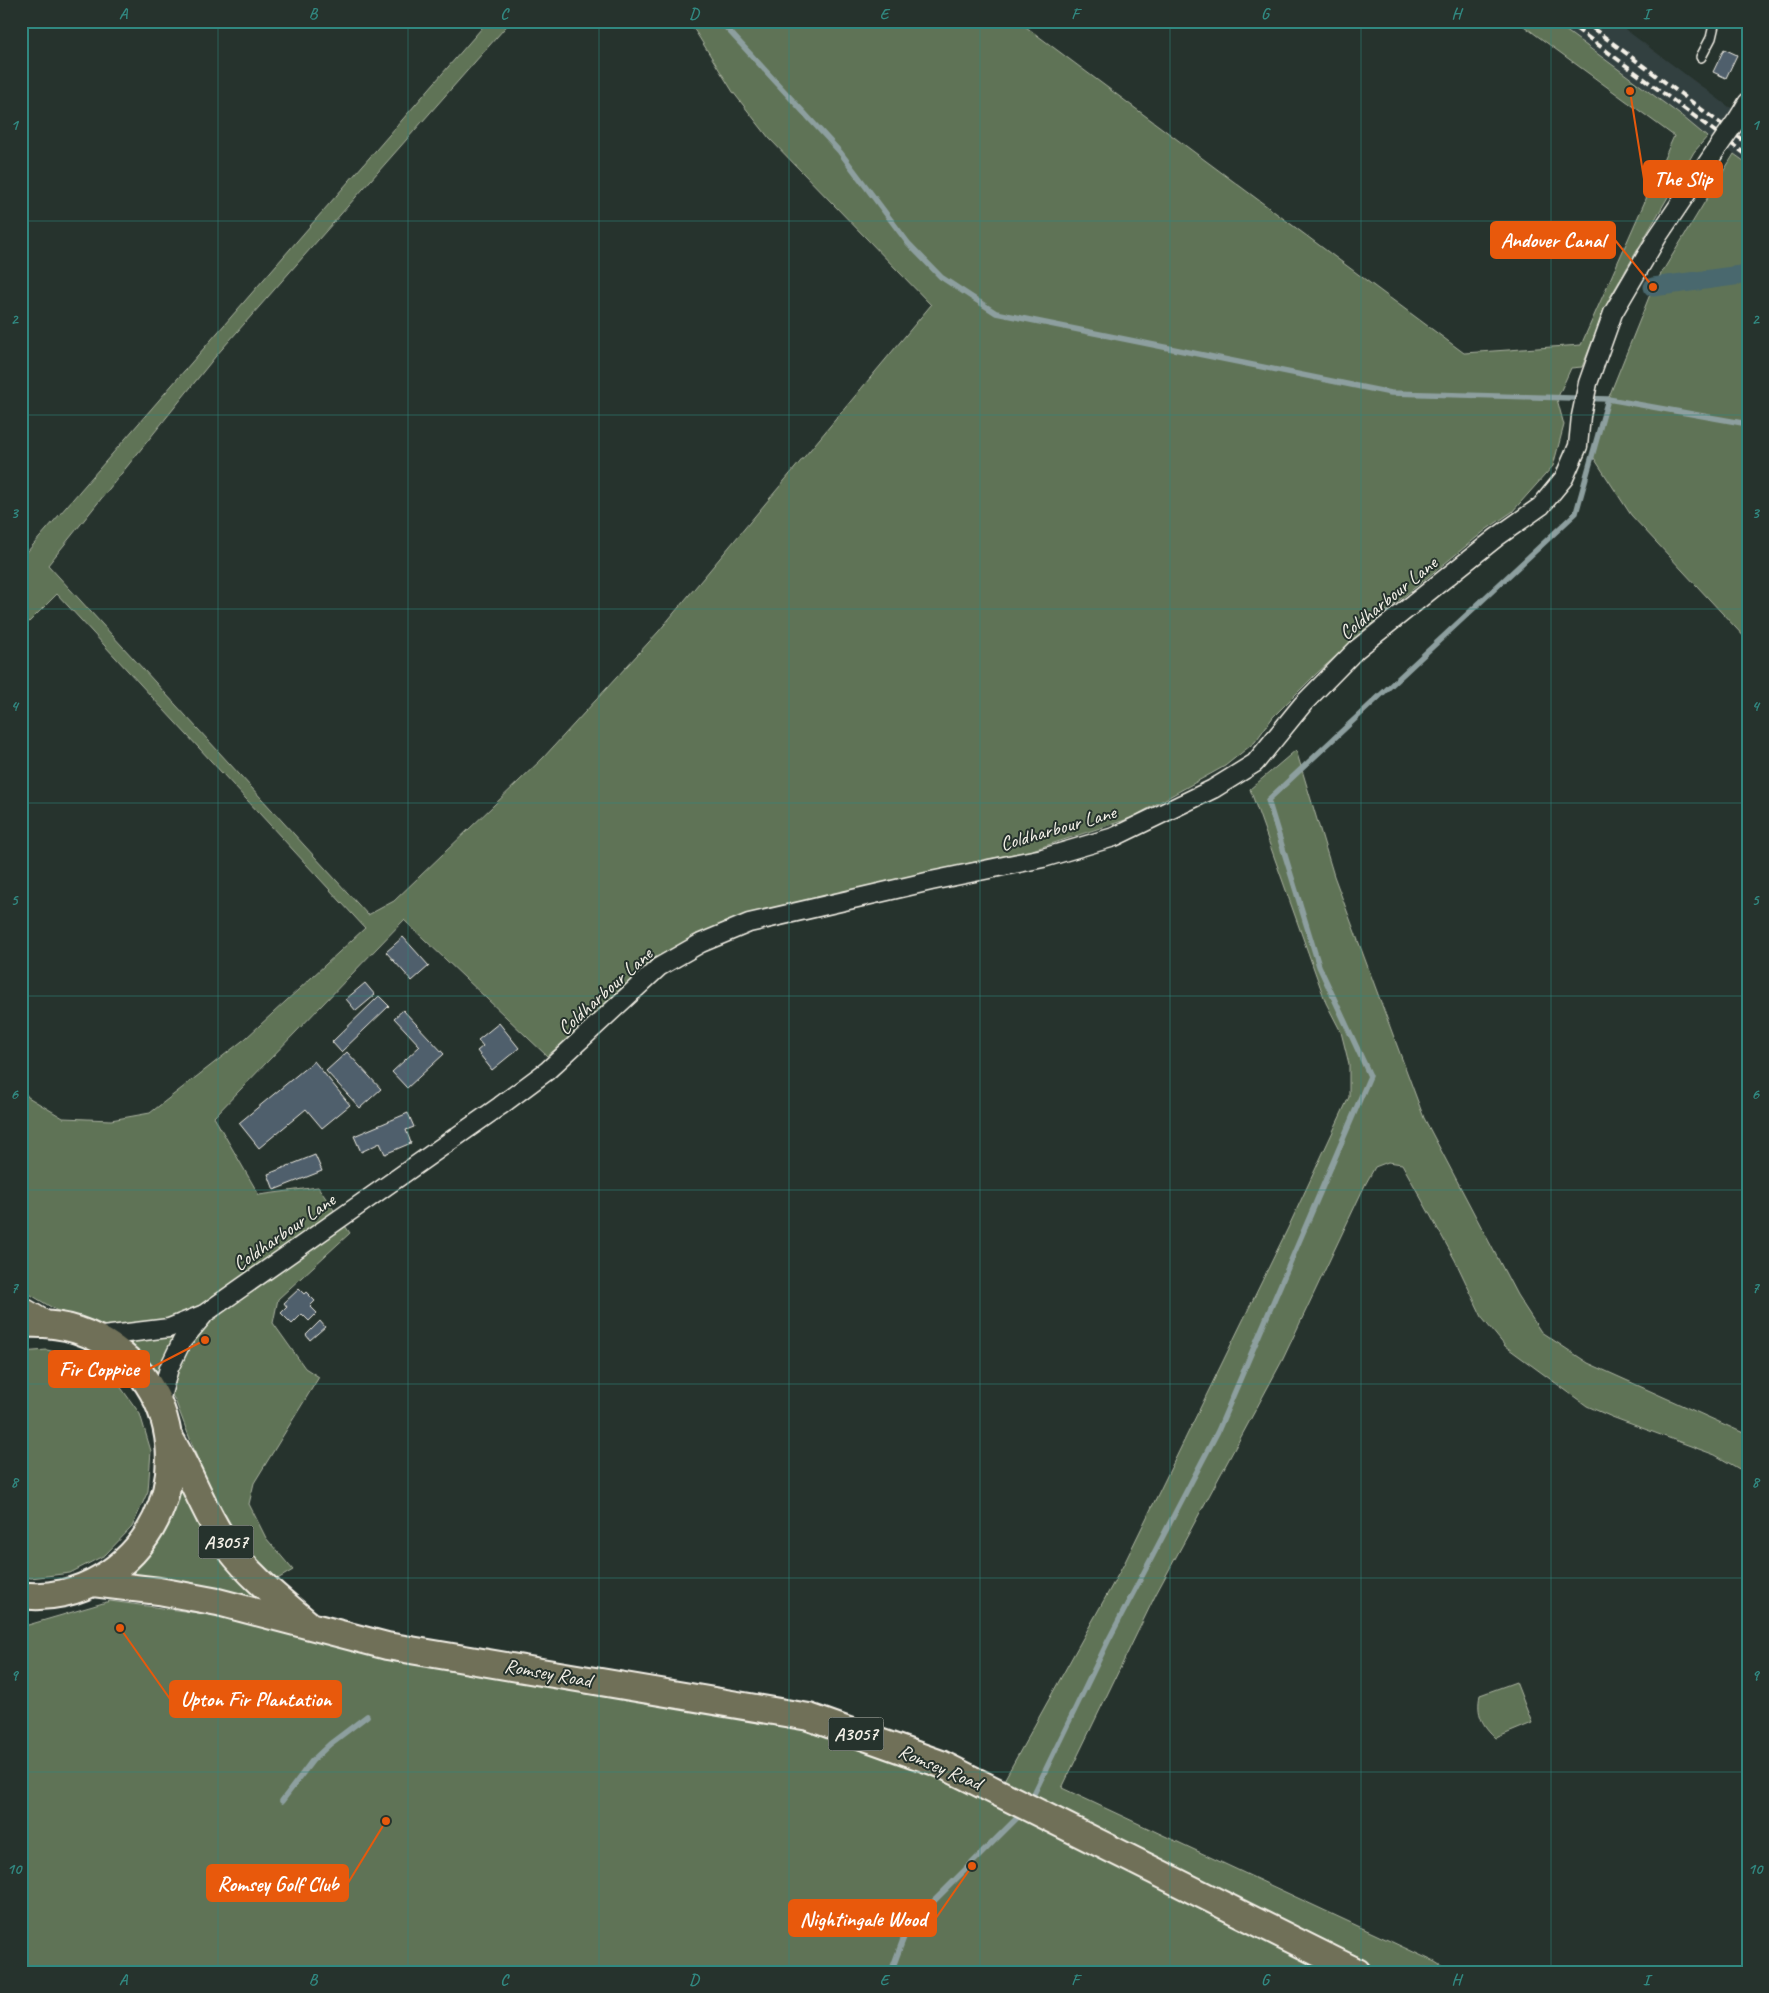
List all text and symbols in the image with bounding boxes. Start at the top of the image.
text: A [119,4,129,24]
text: B [309,4,319,24]
text: C [500,4,510,24]
text: D [689,4,700,24]
text: E [880,4,891,24]
text: F [1071,4,1082,24]
text: G [1261,4,1271,24]
text: H [1451,4,1463,24]
text: I [1643,4,1653,24]
text: 1 [10,115,19,135]
text: 1 [1751,115,1760,135]
callout: The Slip [1644,161,1722,197]
text: The Slip [1654,166,1714,192]
callout: Andover Canal [1491,222,1615,258]
text: Andover Canal [1501,227,1609,253]
text: 2 [10,309,19,329]
text: 2 [1751,309,1760,329]
text: 3 [10,503,19,523]
text: 3 [1751,503,1760,523]
street label: Coldharbour Lane [1334,550,1443,645]
text: 4 [10,696,19,716]
text: 4 [1751,696,1760,716]
street label: Coldharbour Lane [997,799,1120,856]
text: 5 [11,890,20,910]
text: 5 [1752,890,1761,910]
street label: Coldharbour Lane [552,941,659,1040]
text: 6 [10,1084,19,1104]
text: 6 [1751,1084,1760,1104]
street label: Coldharbour Lane [228,1187,341,1276]
text: 7 [10,1278,19,1298]
text: 7 [1751,1278,1760,1298]
callout: Fir Coppice [49,1351,149,1387]
text: Fir Coppice [59,1356,141,1382]
text: 8 [10,1472,19,1492]
text: 8 [1751,1472,1760,1492]
road number: A3057 [198,1525,254,1558]
street label: Romsey Road [503,1653,597,1693]
text: 9 [10,1665,19,1685]
text: 9 [1751,1665,1760,1685]
callout: Upton Fir Plantation [170,1681,341,1717]
text: Upton Fir Plantation [181,1686,333,1712]
road number: A3057 [828,1718,884,1750]
street label: Romsey Road [895,1738,988,1797]
text: 10 [7,1859,23,1879]
text: 10 [1748,1859,1764,1879]
callout: Romsey Golf Club [207,1865,348,1901]
text: Romsey Golf Club [217,1871,340,1897]
callout: Nightingale Wood [789,1900,936,1936]
text: Nightingale Wood [800,1906,930,1932]
text: A [119,1970,129,1990]
text: B [309,1970,319,1990]
text: C [500,1970,510,1990]
text: D [689,1970,700,1990]
text: E [880,1970,891,1990]
text: F [1071,1970,1082,1990]
text: G [1261,1970,1271,1990]
text: H [1451,1970,1463,1990]
text: I [1643,1970,1653,1990]

